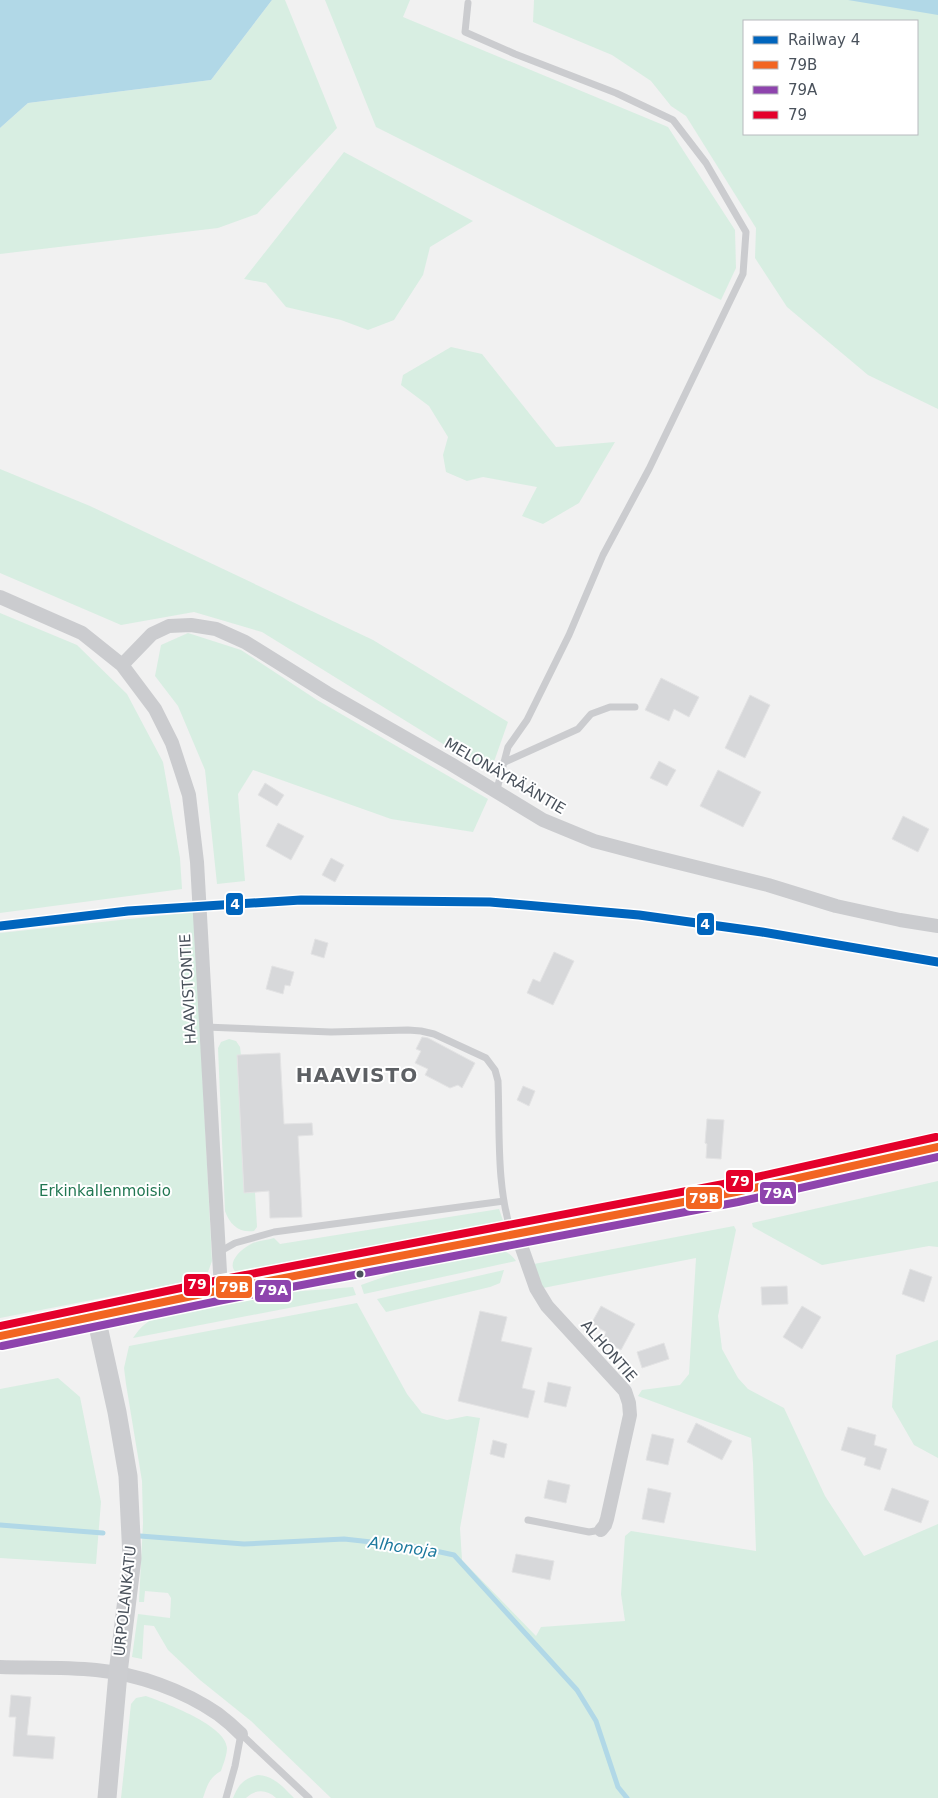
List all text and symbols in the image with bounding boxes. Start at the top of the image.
legend [743,20,918,135]
text: Railway 4 [788,31,860,49]
text: 79B [788,56,817,74]
text: 79A [788,81,818,99]
text: 79 [788,106,807,124]
street label: MELONÄYRÄÄNTIE [441,733,569,818]
line badge: 4 [225,892,244,916]
text: 4 [230,896,240,912]
line badge: 4 [696,912,715,936]
text: 4 [700,916,710,932]
street label: HAAVISTONTIE [176,933,200,1045]
district label: HAAVISTO [296,1063,418,1087]
line badge: 79 [725,1169,754,1193]
text: 79 [730,1173,750,1189]
line badge: 79A [759,1181,797,1205]
park label: Erkinkallenmoisio [39,1182,171,1200]
text: 79A [763,1185,793,1201]
line badge: 79B [685,1186,723,1210]
text: 79B [689,1190,719,1206]
unlabelled marker [355,1269,365,1279]
line badge: 79 [183,1273,211,1297]
line badge: 79B [215,1275,253,1299]
text: 79 [187,1276,207,1292]
text: 79B [219,1279,249,1295]
line badge: 79A [254,1279,292,1303]
text: 79A [258,1282,288,1298]
street label: ALHONTIE [577,1316,641,1386]
water label: Alhonoja [366,1533,439,1561]
street label: URPOLANKATU [110,1545,140,1657]

